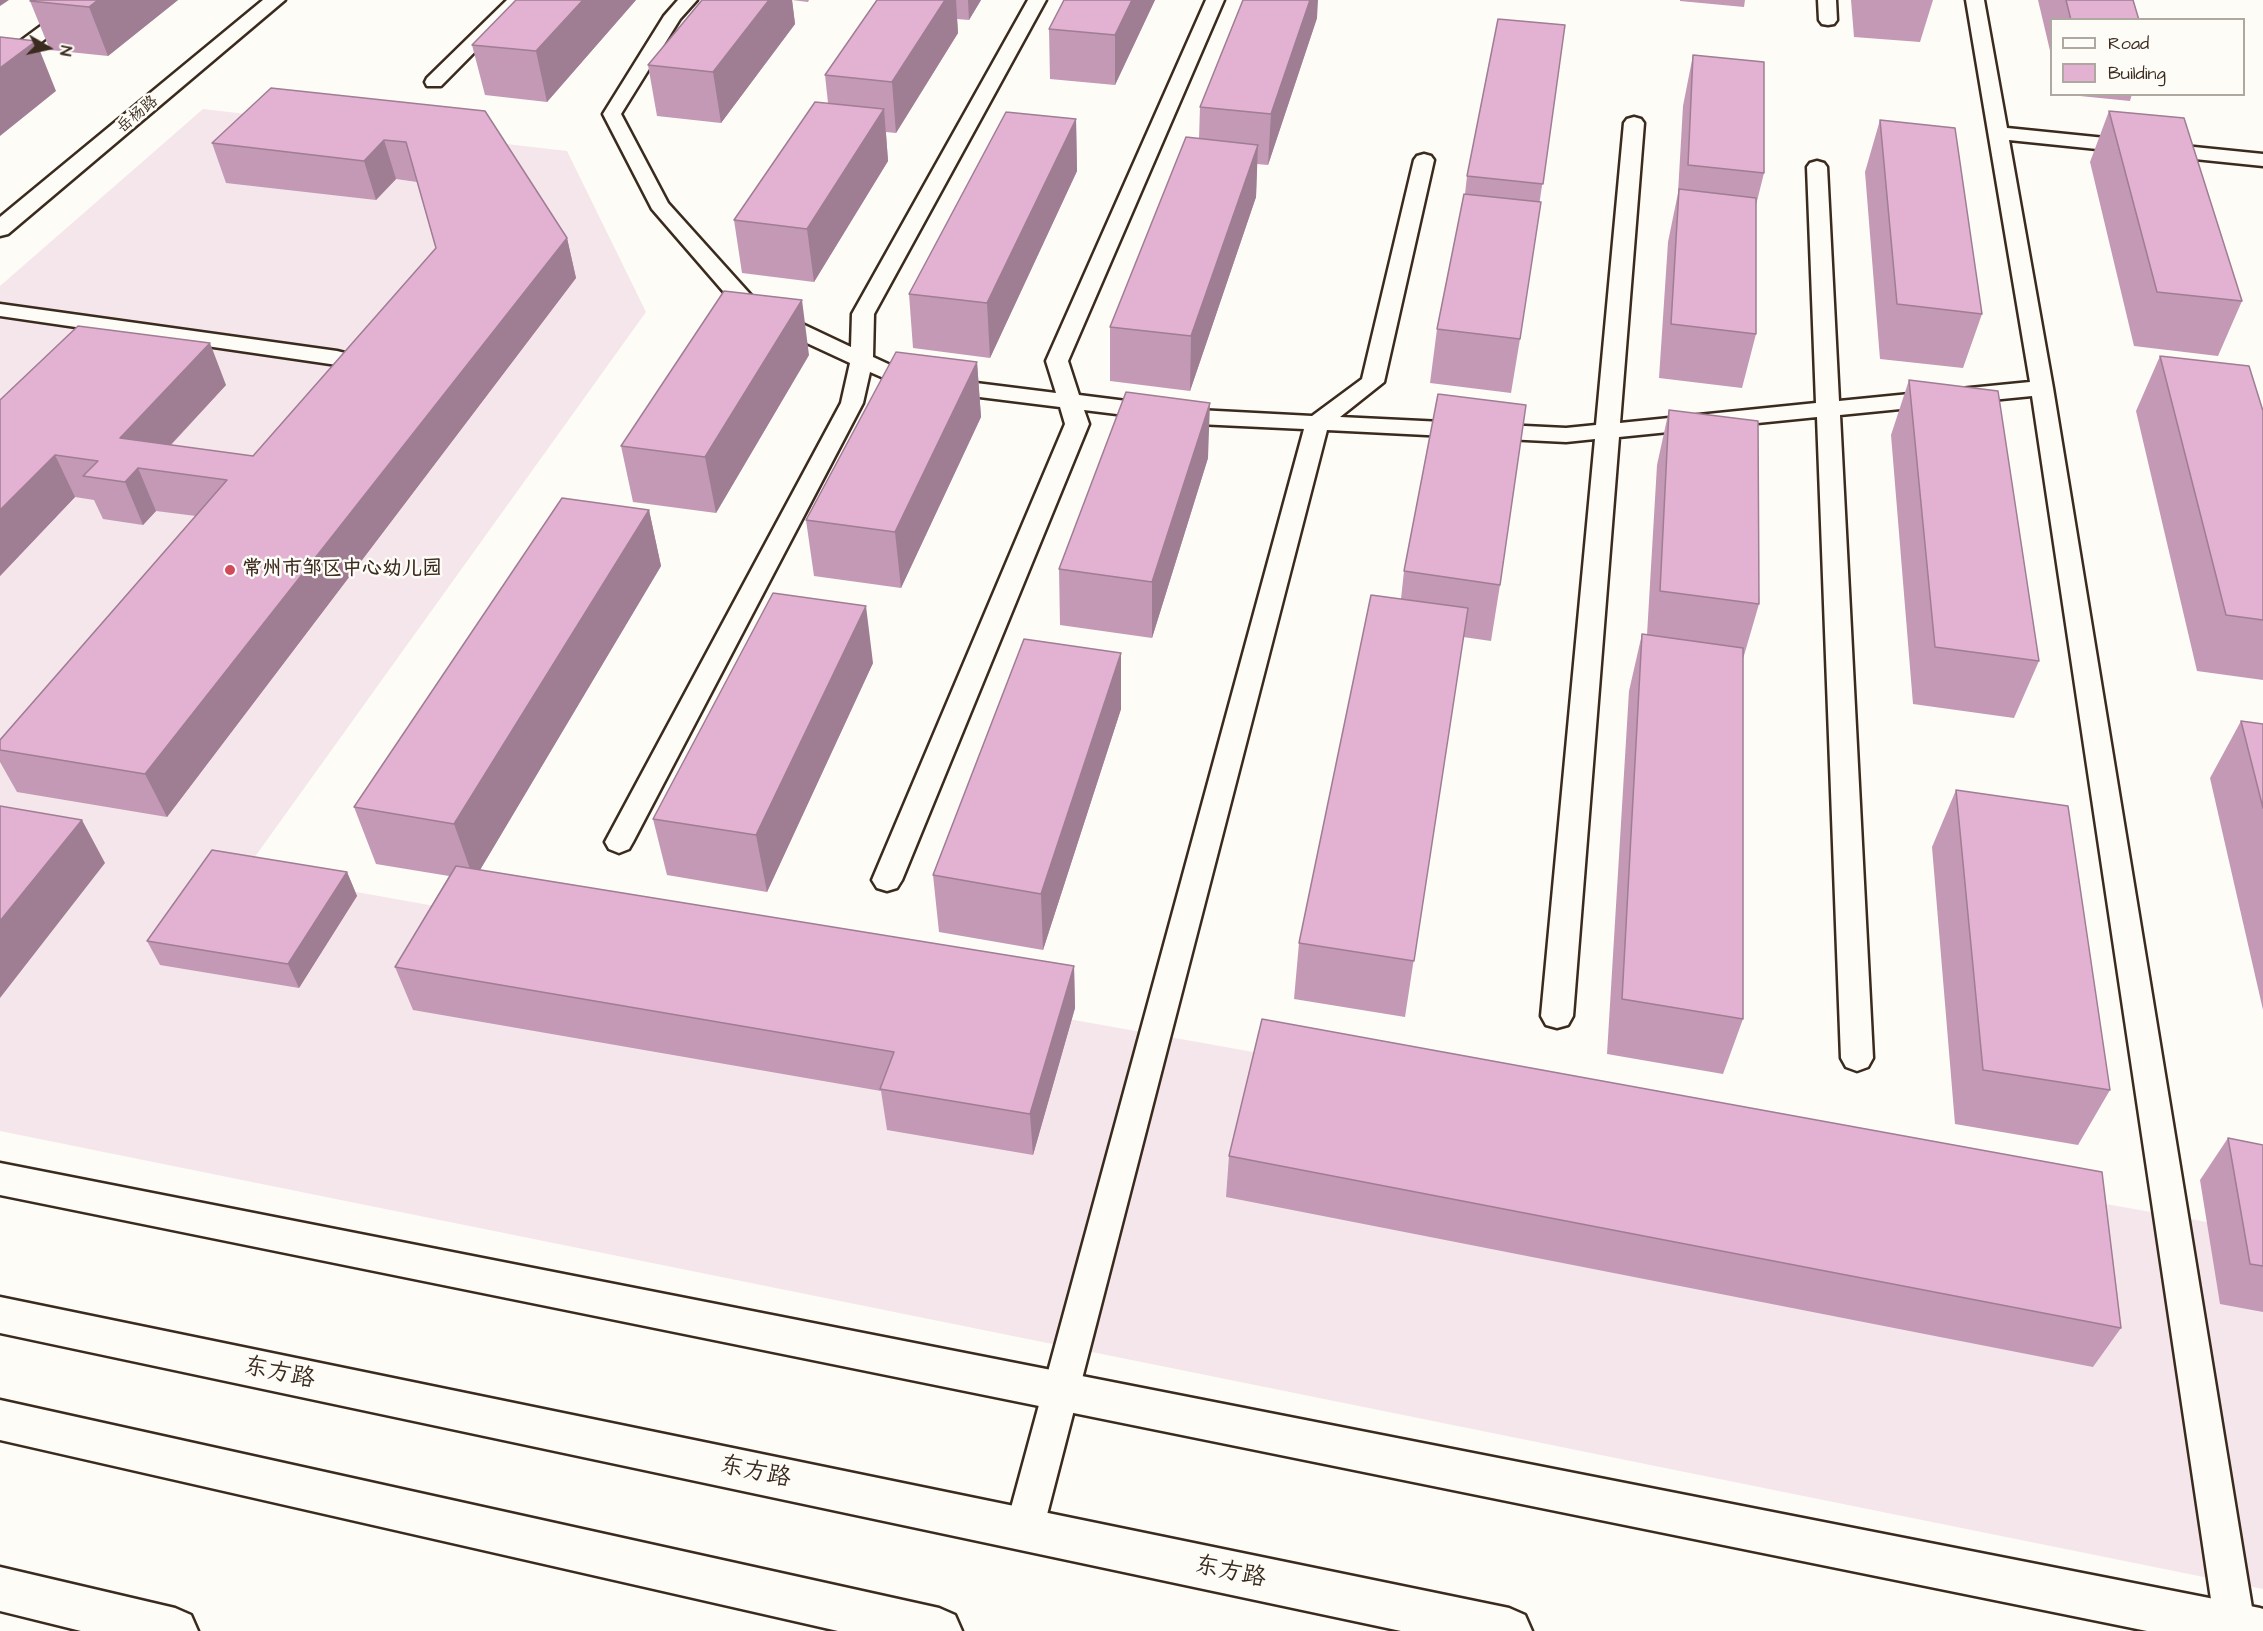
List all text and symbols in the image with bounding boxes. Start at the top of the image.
north arrow [18,18,78,78]
legend [2050,18,2245,96]
text: Road [2108,31,2149,56]
text: N [54,44,77,57]
text: Building [2108,61,2166,86]
street label: 岳杨路 [113,92,163,138]
place label: 常州市邹区中心幼儿园 [242,558,442,582]
marker: 常州市邹区中心幼儿园 [223,563,237,577]
street label: 东方路 [241,1352,317,1396]
street label: 东方路 [717,1451,793,1495]
street label: 东方路 [1192,1551,1268,1595]

